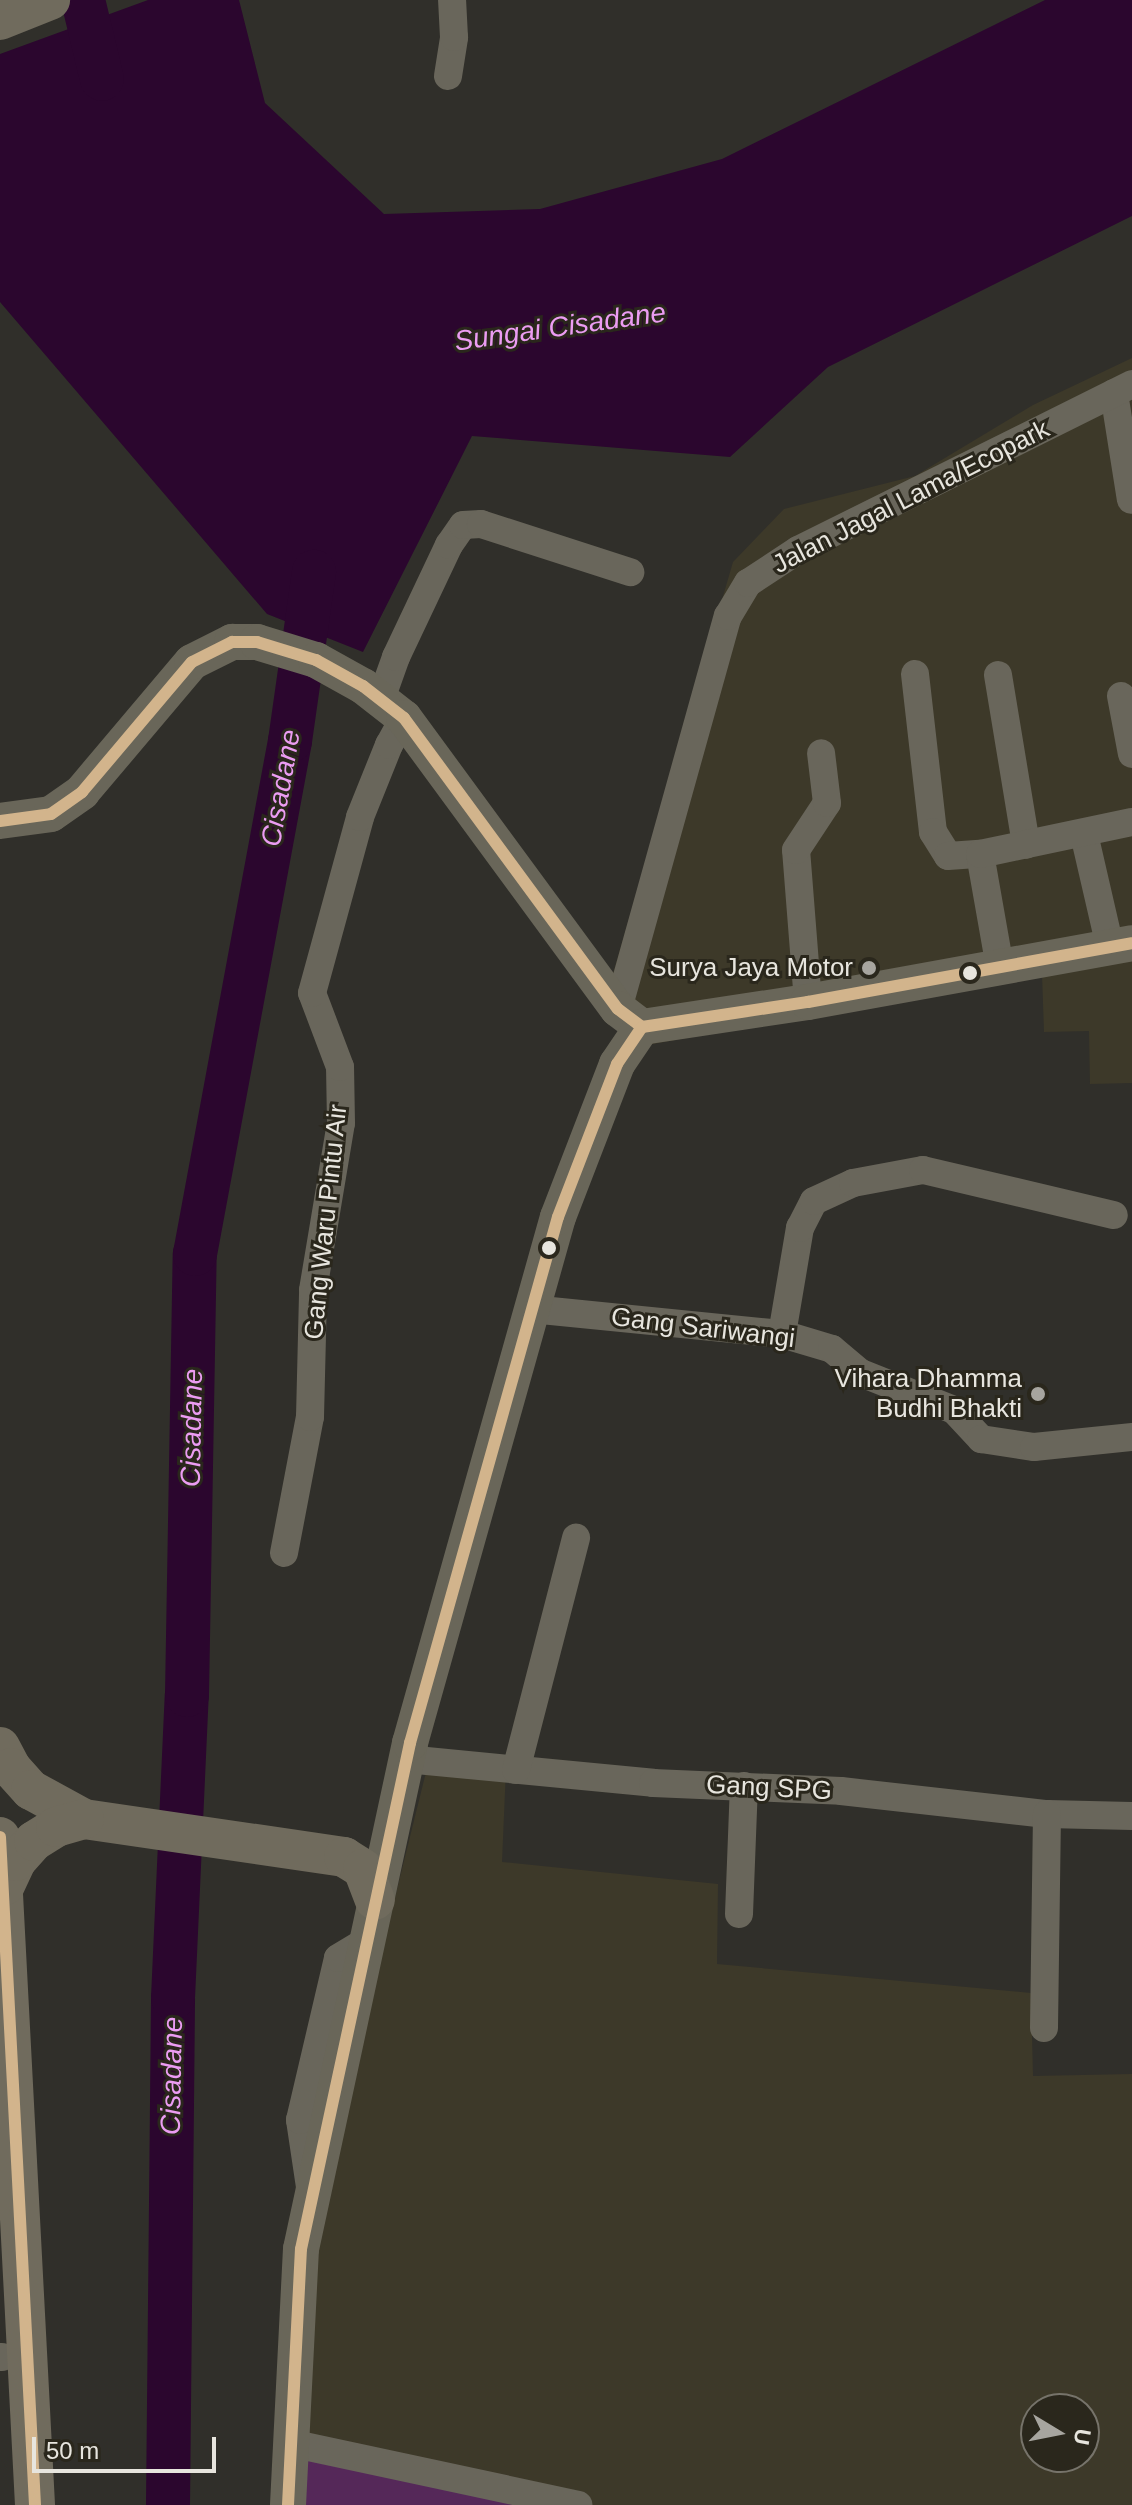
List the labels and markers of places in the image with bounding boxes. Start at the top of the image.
place label: Surya Jaya Motor [649,952,853,984]
marker: Surya Jaya Motor [860,959,878,977]
unlabelled marker [962,965,978,981]
unlabelled marker [541,1240,557,1256]
place label: Vihara Dhamma Budhi Bhakti [835,1363,1022,1424]
marker: Vihara Dhamma Budhi Bhakti [1029,1385,1047,1403]

